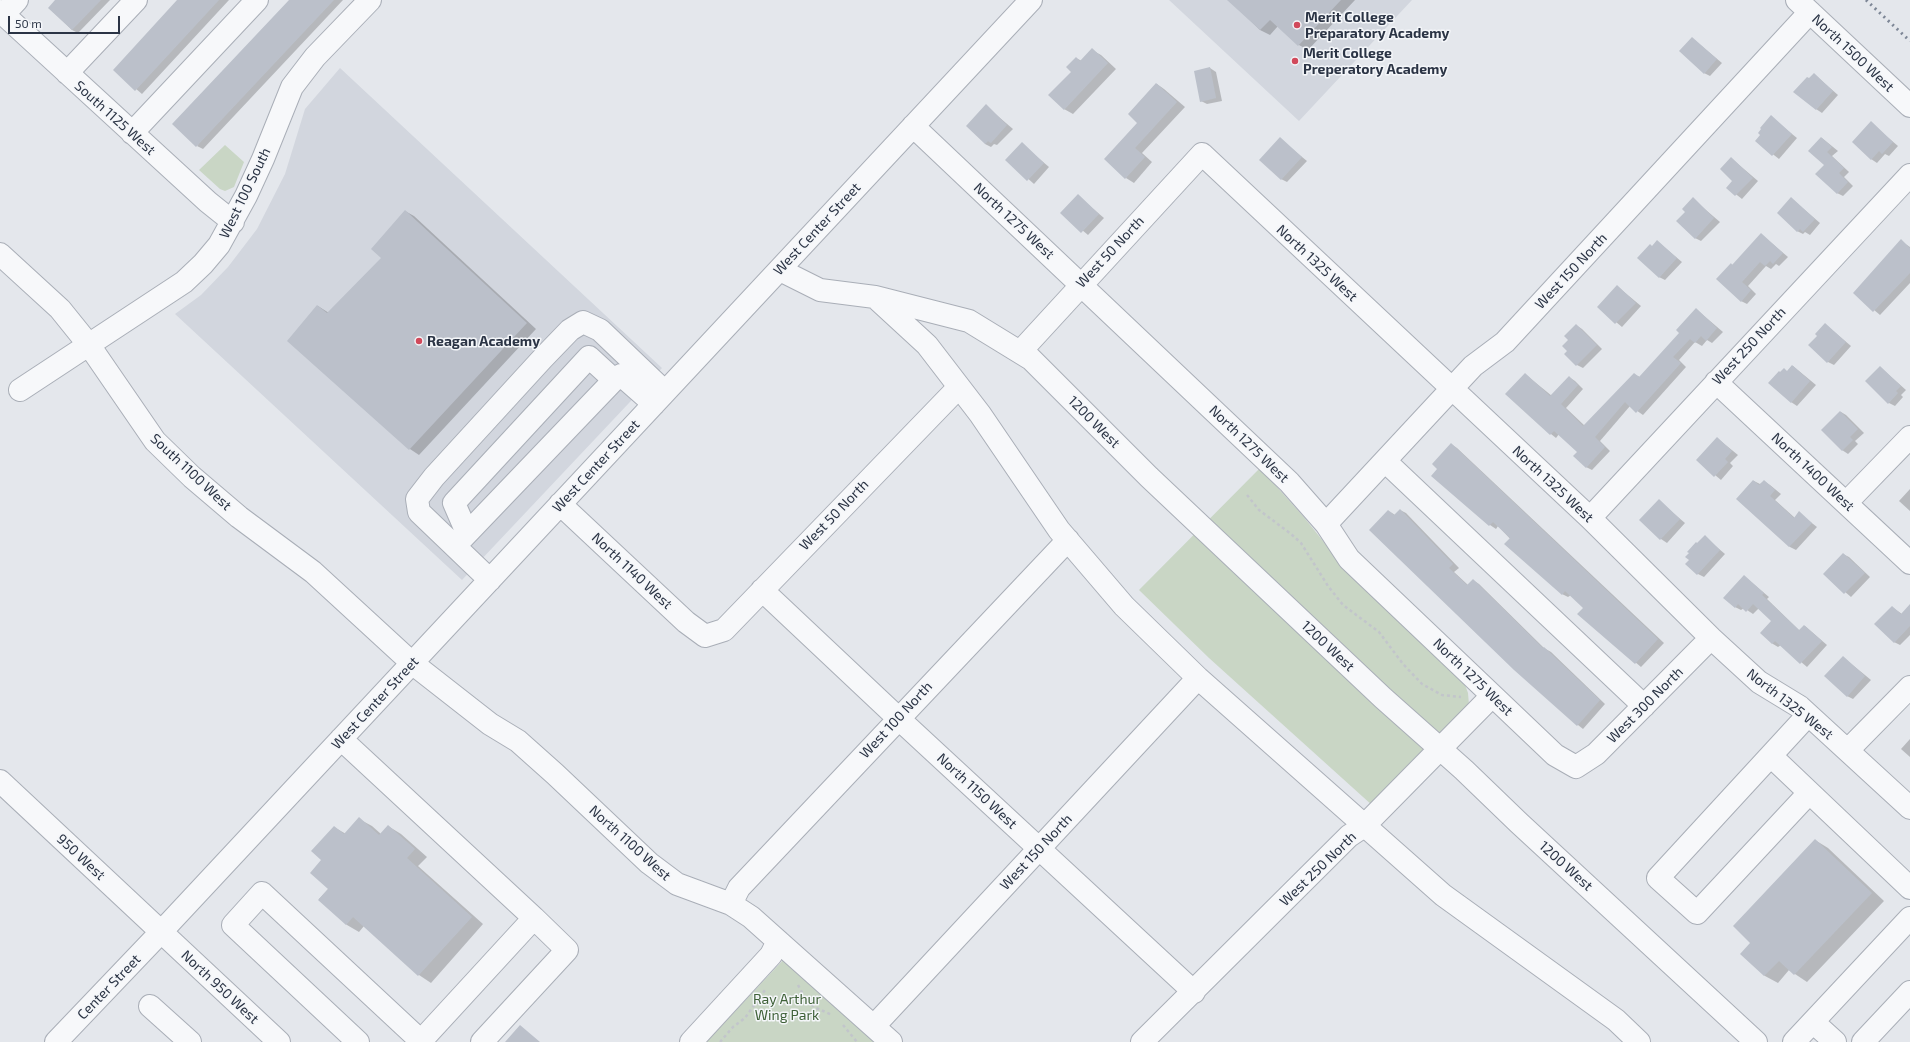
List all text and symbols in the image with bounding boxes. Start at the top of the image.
scale bar [10,8,122,34]
place label: Merit College Preparatory Academy [1305,9,1449,42]
street label: North 1500 West [1808,11,1898,95]
text: 50 m [15,16,42,30]
marker: Merit College Preparatory Academy [1292,20,1302,30]
place label: Merit College Preperatory Academy [1303,45,1447,78]
marker: Merit College Preperatory Academy [1290,56,1300,66]
street label: South 1125 West [71,77,159,159]
street label: West 100 South [216,145,274,241]
street label: West Center Street [770,179,864,279]
street label: North 1275 West [970,179,1058,263]
street label: West 50 North [1072,213,1148,291]
street label: North 1325 West [1273,221,1361,305]
street label: West 150 North [1532,230,1610,312]
street label: West 250 North [1709,304,1789,388]
place label: Reagan Academy [427,333,540,349]
marker: Reagan Academy [414,336,424,346]
street label: 1200 West [1065,393,1123,451]
street label: North 1275 West [1206,402,1292,486]
street label: West Center Street [549,416,643,516]
street label: North 1400 West [1768,429,1858,515]
street label: South 1100 West [147,430,235,514]
street label: North 1325 West [1509,442,1597,526]
street label: West 50 North [796,476,872,554]
street label: North 1140 West [588,529,676,613]
street label: 1200 West [1298,617,1358,675]
street label: North 1275 West [1430,635,1516,719]
street label: West Center Street [328,653,422,753]
street label: West 300 North [1603,663,1687,747]
street label: North 1325 West [1744,665,1836,743]
street label: West 100 North [856,678,936,762]
street label: North 1150 West [934,750,1020,832]
street label: North 1100 West [586,802,674,884]
street label: West 150 North [997,811,1075,893]
street label: West 250 North [1276,828,1360,910]
street label: 950 West [53,830,109,884]
street label: 1200 West [1536,838,1596,894]
street label: North 950 West [178,947,262,1027]
street label: Center Street [74,951,144,1023]
park label: Ray Arthur Wing Park [753,991,821,1024]

